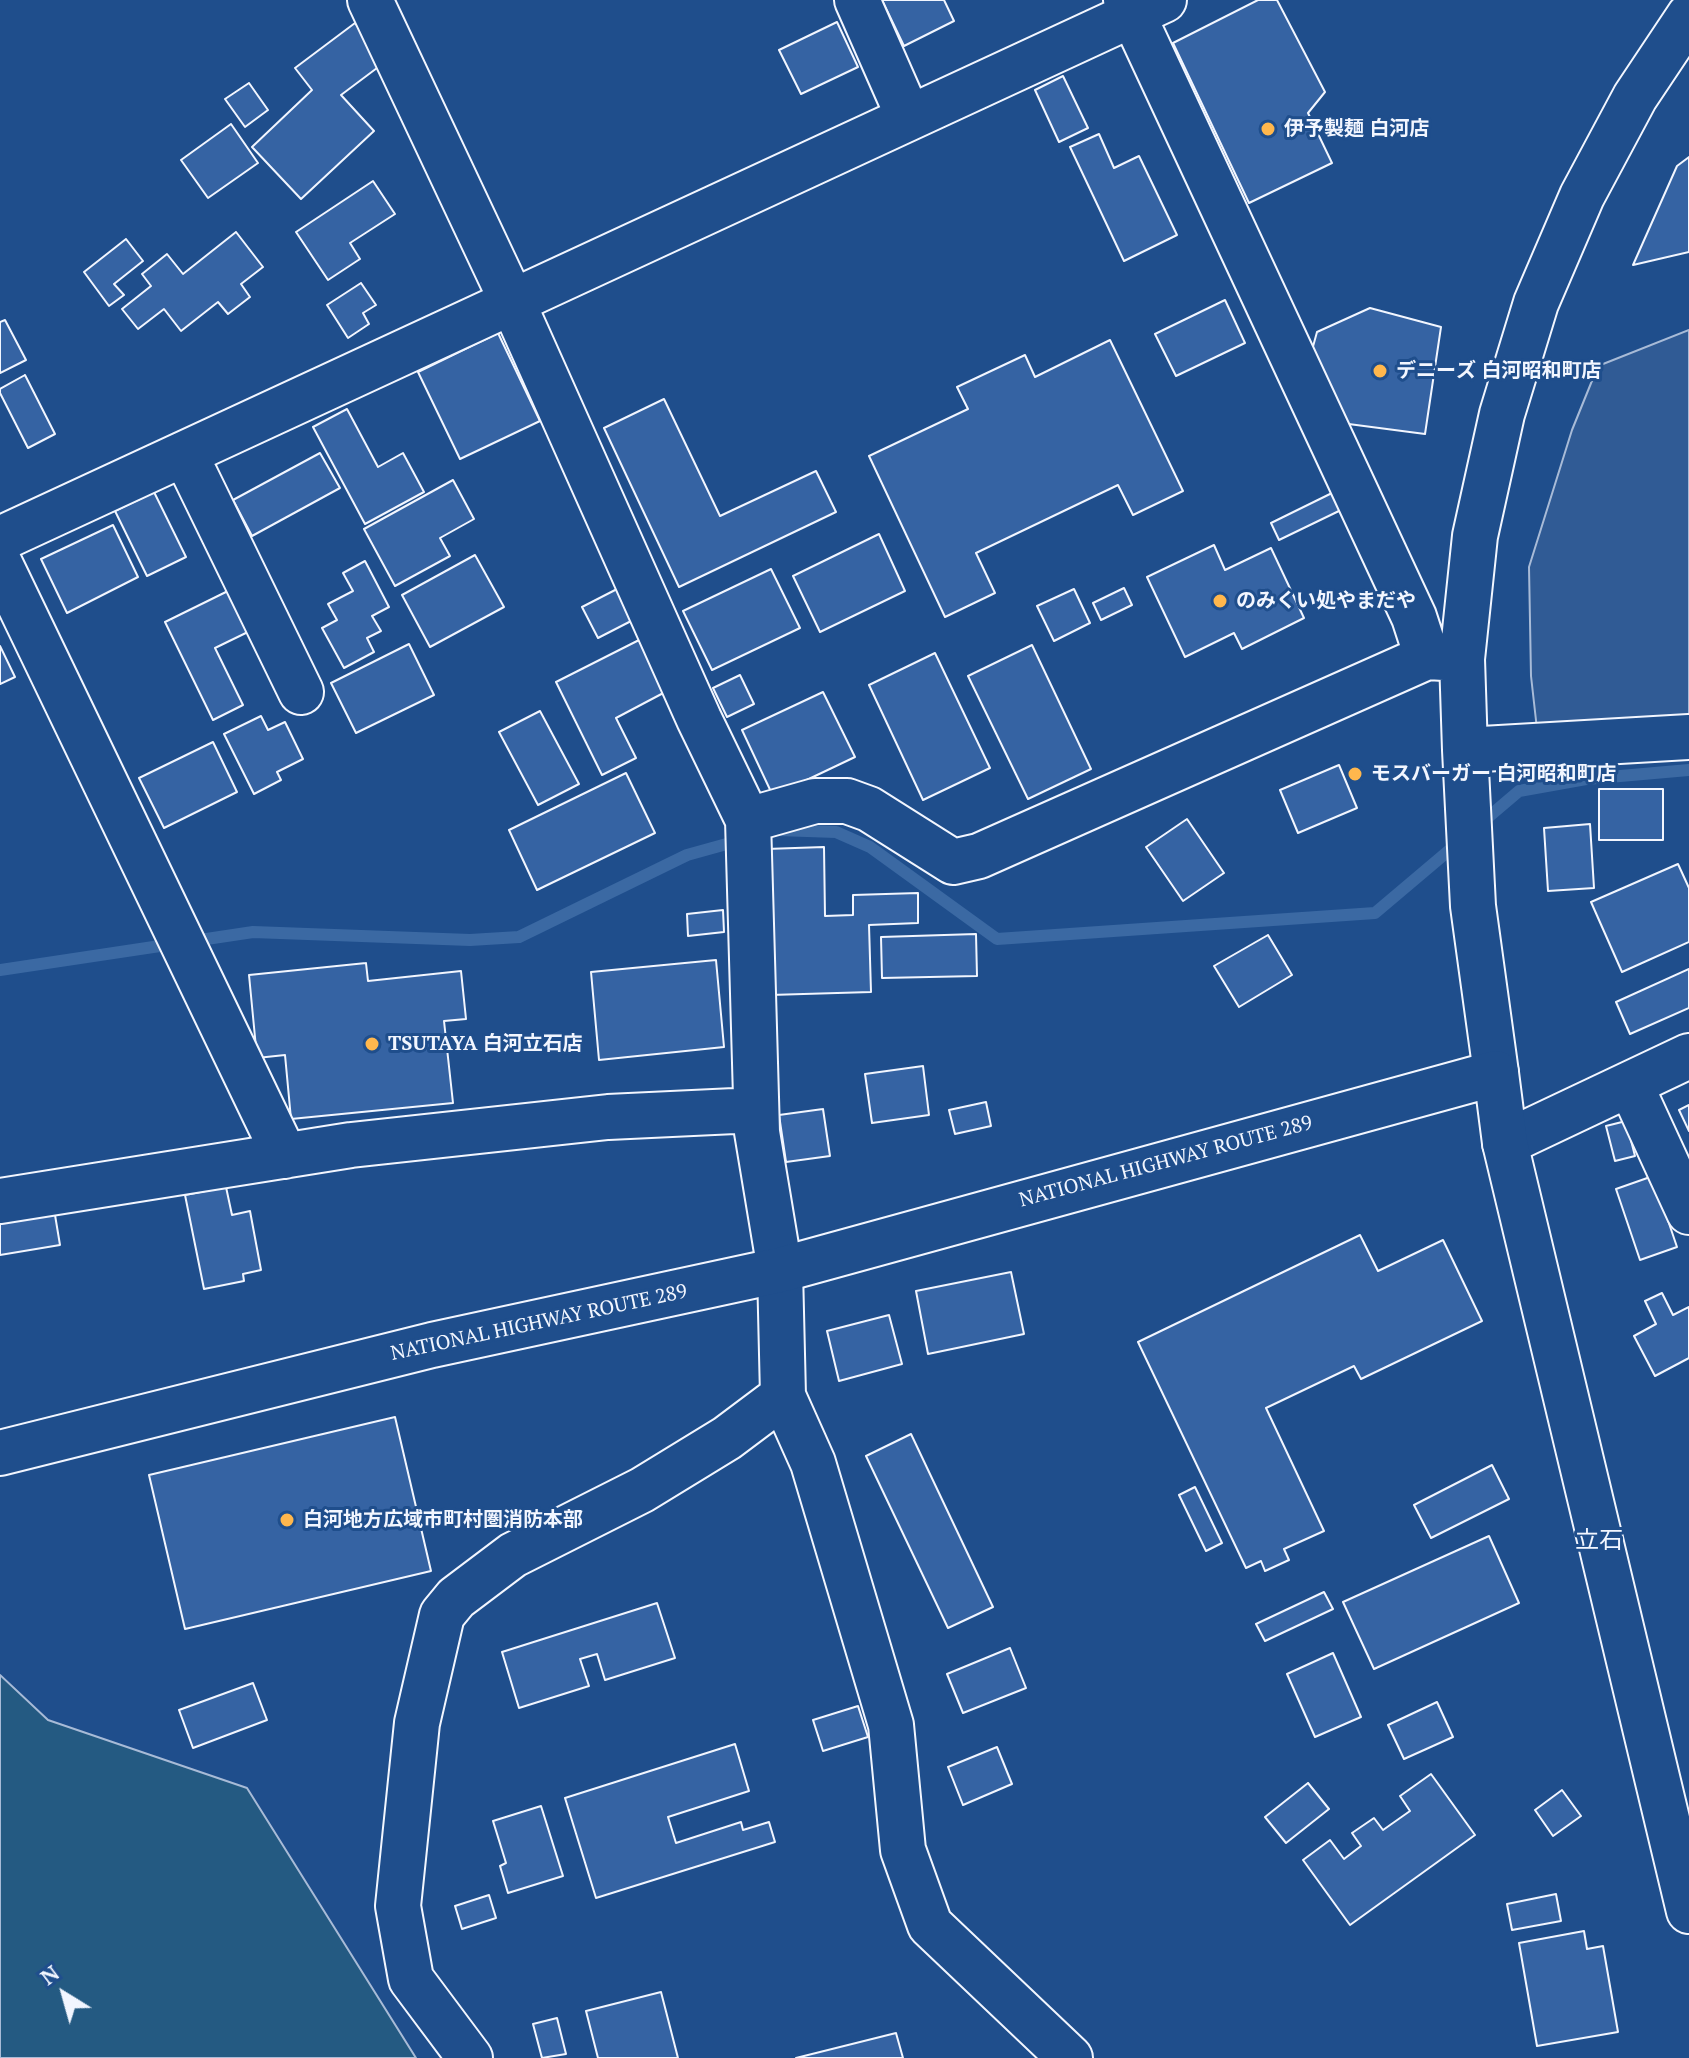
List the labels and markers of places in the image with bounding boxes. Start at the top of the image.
place label: 伊予製麺 白河店 [1284,117,1429,141]
marker: 伊予製麺 白河店 [1259,120,1277,138]
place label: デニーズ 白河昭和町店 [1396,359,1601,383]
marker: デニーズ 白河昭和町店 [1371,362,1389,380]
place label: のみくい処やまだや [1236,589,1416,613]
marker: のみくい処やまだや [1211,592,1229,610]
place label: モスバーガー 白河昭和町店 [1371,762,1616,786]
marker: モスバーガー 白河昭和町店 [1346,765,1364,783]
place label: TSUTAYA 白河立石店 [388,1032,583,1056]
marker: TSUTAYA 白河立石店 [363,1035,381,1053]
place label: 白河地方広域市町村圏消防本部 [303,1508,583,1532]
marker: 白河地方広域市町村圏消防本部 [278,1511,296,1529]

